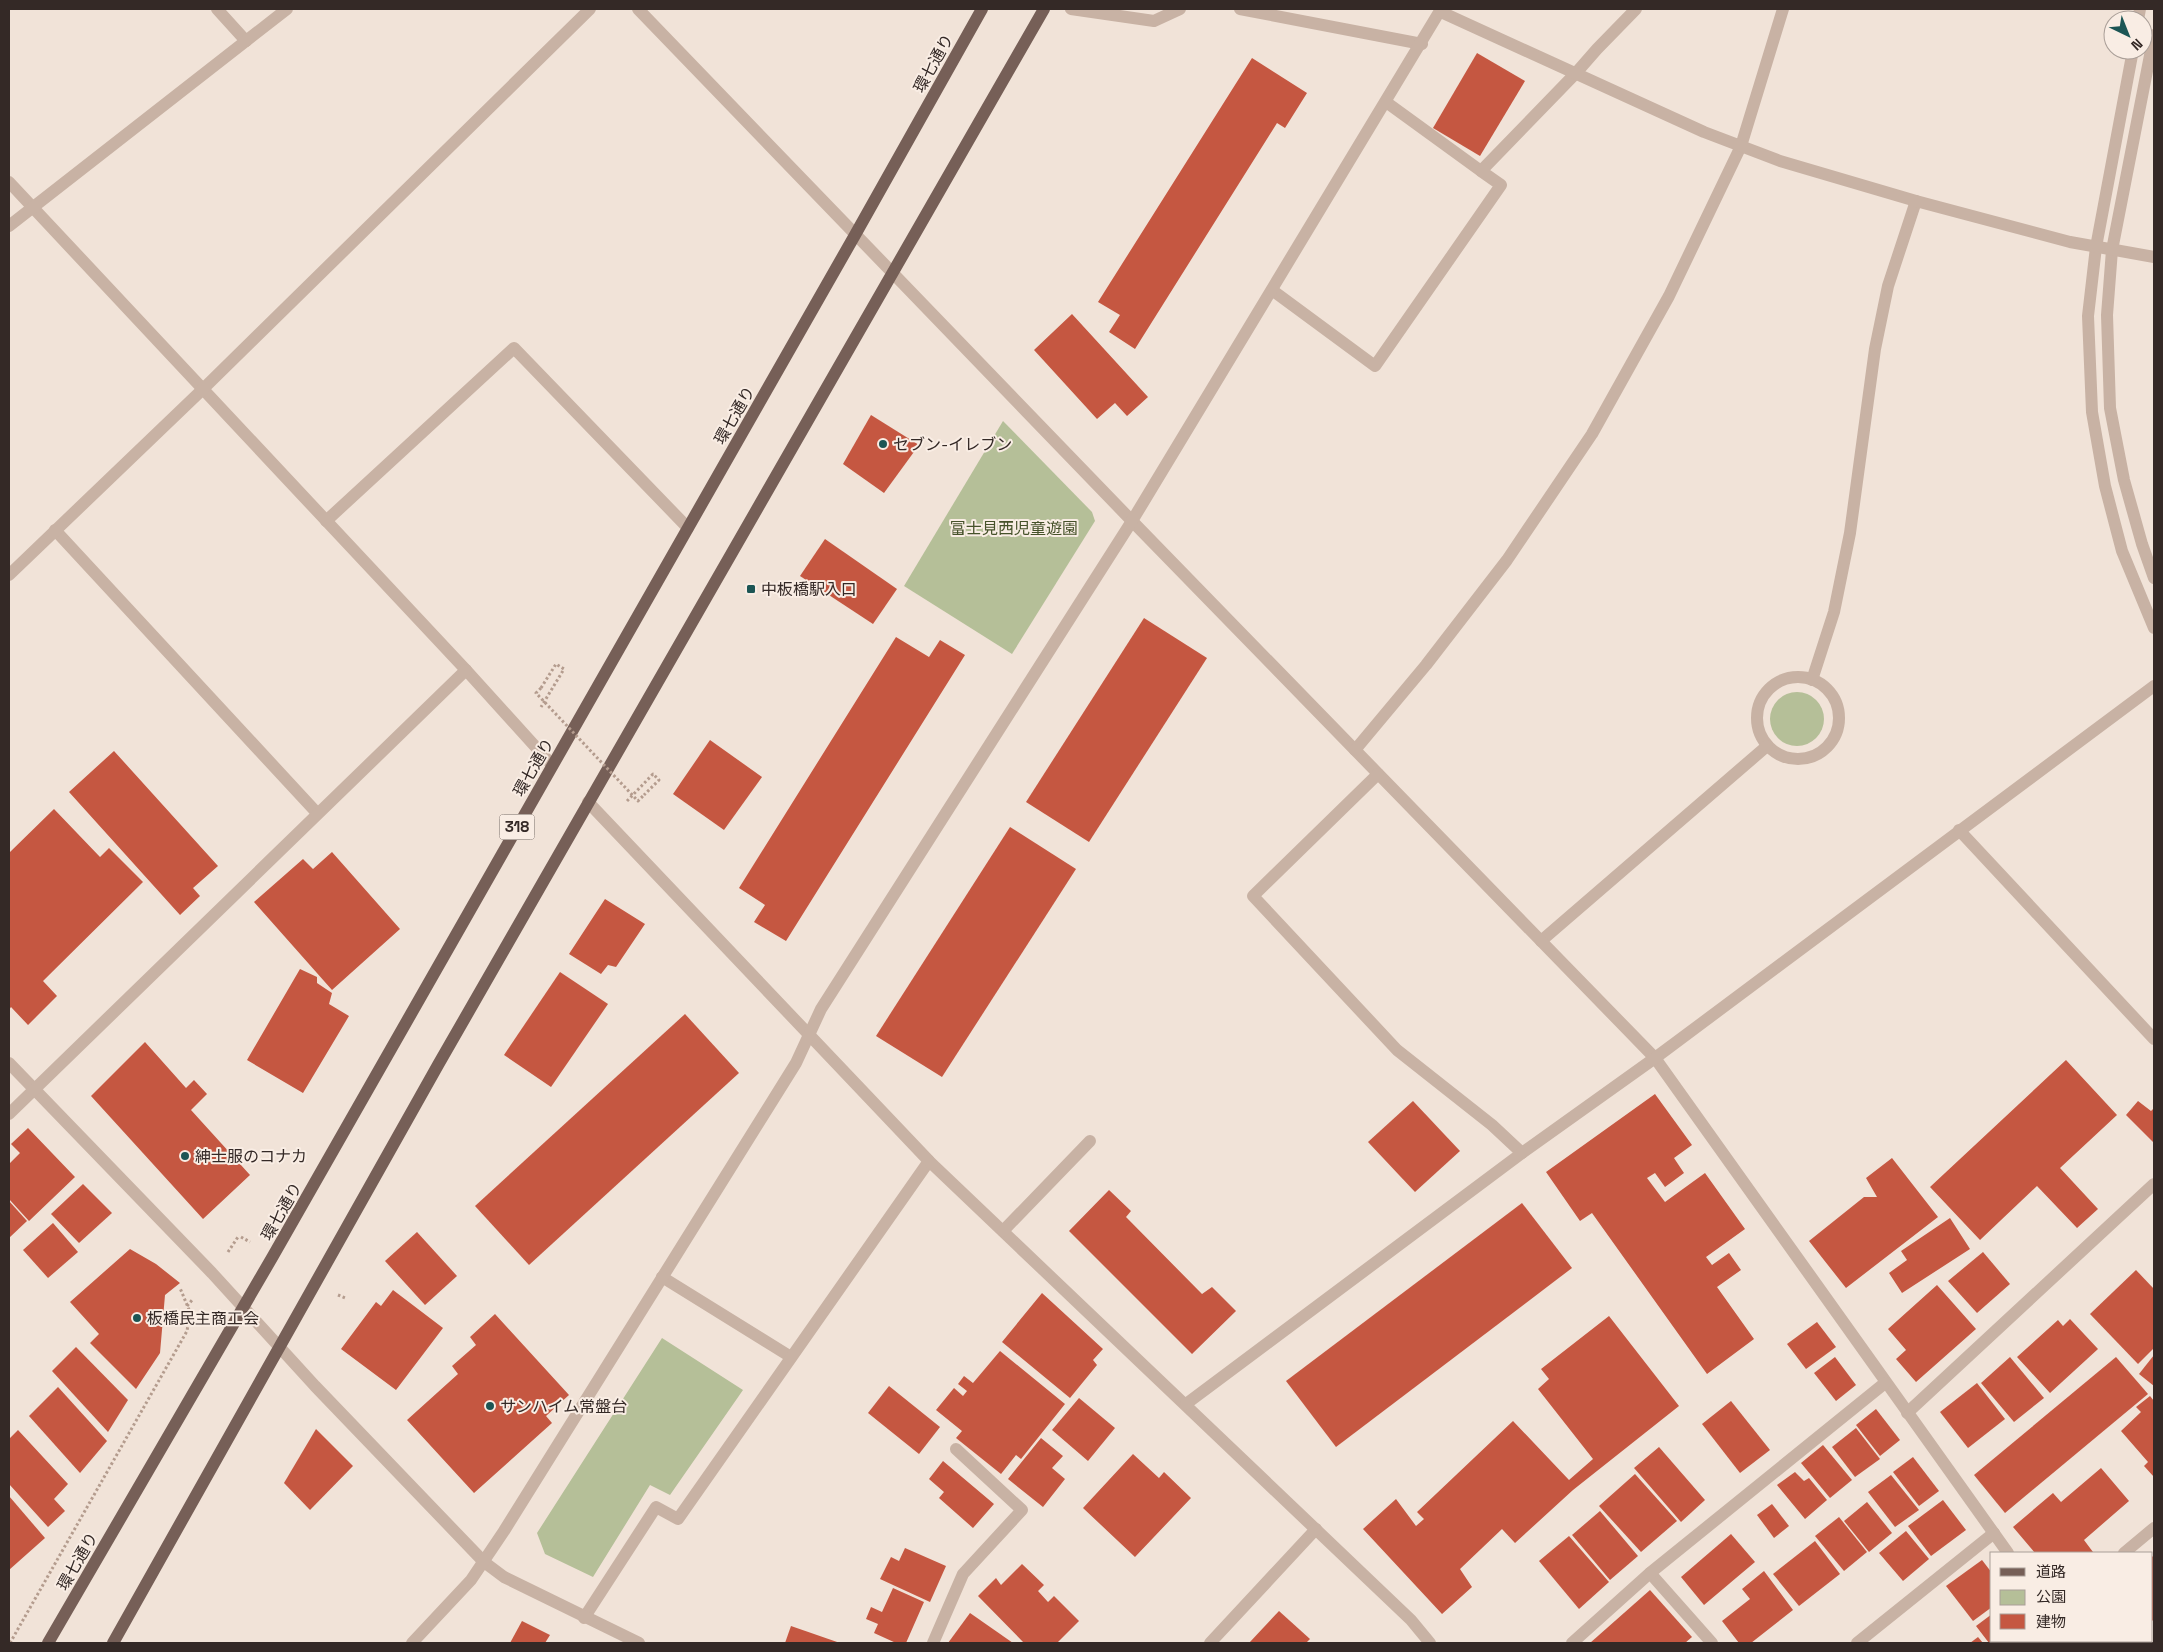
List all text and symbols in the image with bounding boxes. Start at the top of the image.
north arrow [2103,10,2153,60]
street label: 環七通り [909,30,958,96]
text: N [2127,35,2146,54]
street label: 環七通り [709,382,760,448]
place label: セブン-イレブン [893,434,1012,455]
marker: セブン-イレブン [877,438,889,450]
park label: 富士見西児童遊園 [950,518,1078,539]
place label: 中板橋駅入口 [761,579,857,600]
marker: 中板橋駅入口 [745,583,757,595]
street label: 環七通り [508,734,559,800]
road number: 318 [500,814,534,840]
place label: 紳士服のコナカ [195,1146,307,1167]
marker: 紳士服のコナカ [179,1150,191,1162]
street label: 環七通り [256,1178,307,1244]
place label: 板橋民主商工会 [147,1308,259,1329]
marker: 板橋民主商工会 [131,1312,143,1324]
place label: サンハイム常盤台 [500,1396,627,1417]
marker: サンハイム常盤台 [484,1400,496,1412]
street label: 環七通り [52,1528,103,1594]
legend [1990,1552,2153,1642]
text: 道路 [2036,1562,2066,1581]
text: 公園 [2036,1587,2066,1606]
text: 建物 [2036,1612,2066,1631]

